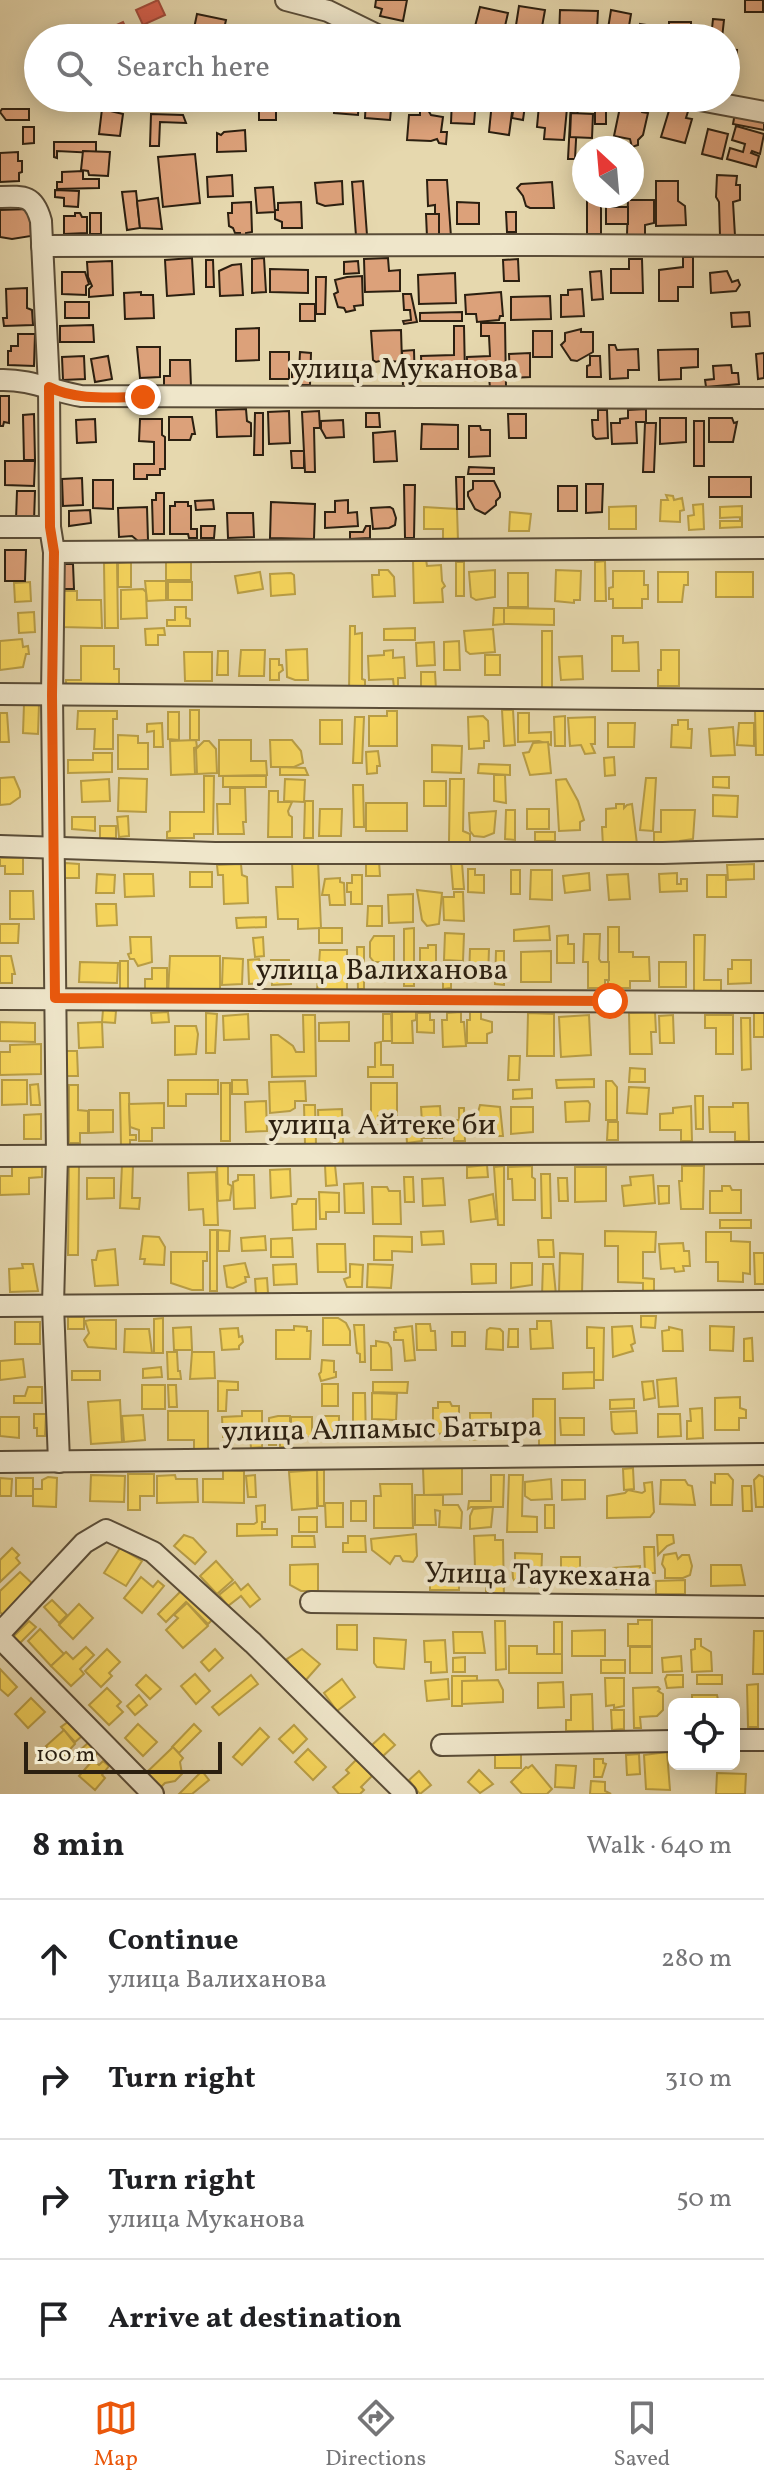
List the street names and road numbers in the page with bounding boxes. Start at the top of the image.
street label: улица Муканова [291,349,519,391]
street label: улица Валиханова [256,950,508,992]
street label: улица Айтеке би [268,1105,496,1147]
street label: улица Алпамыс Батыра [221,1406,543,1454]
street label: Улица Таукехана [424,1553,652,1599]

